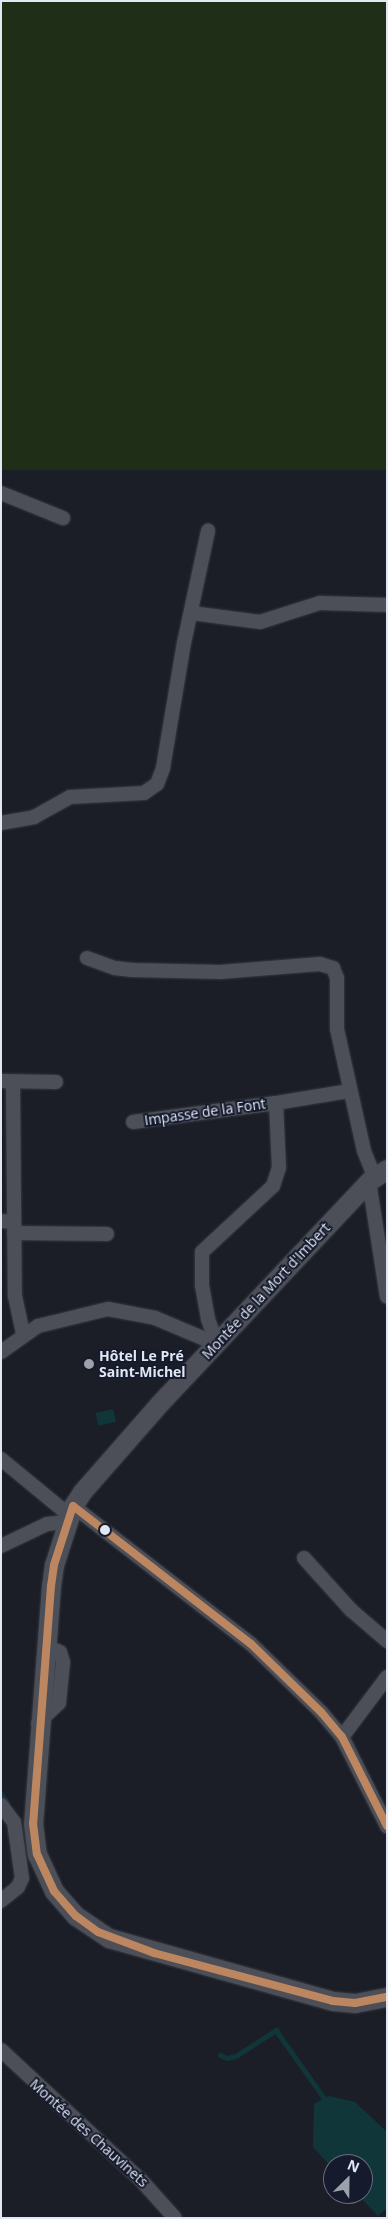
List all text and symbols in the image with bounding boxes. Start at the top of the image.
street label: Impasse de la Font [143,1095,267,1129]
street label: Montée de la Mort d'Imbert [198,1219,334,1363]
place label: Hôtel Le Pré Saint-Michel [99,1348,186,1380]
marker: Hôtel Le Pré Saint-Michel [83,1358,95,1370]
unlabelled marker [100,1525,110,1535]
street label: Montée des Chauvinets [26,2076,152,2190]
north arrow [323,2154,373,2204]
text: N [345,2155,363,2177]

